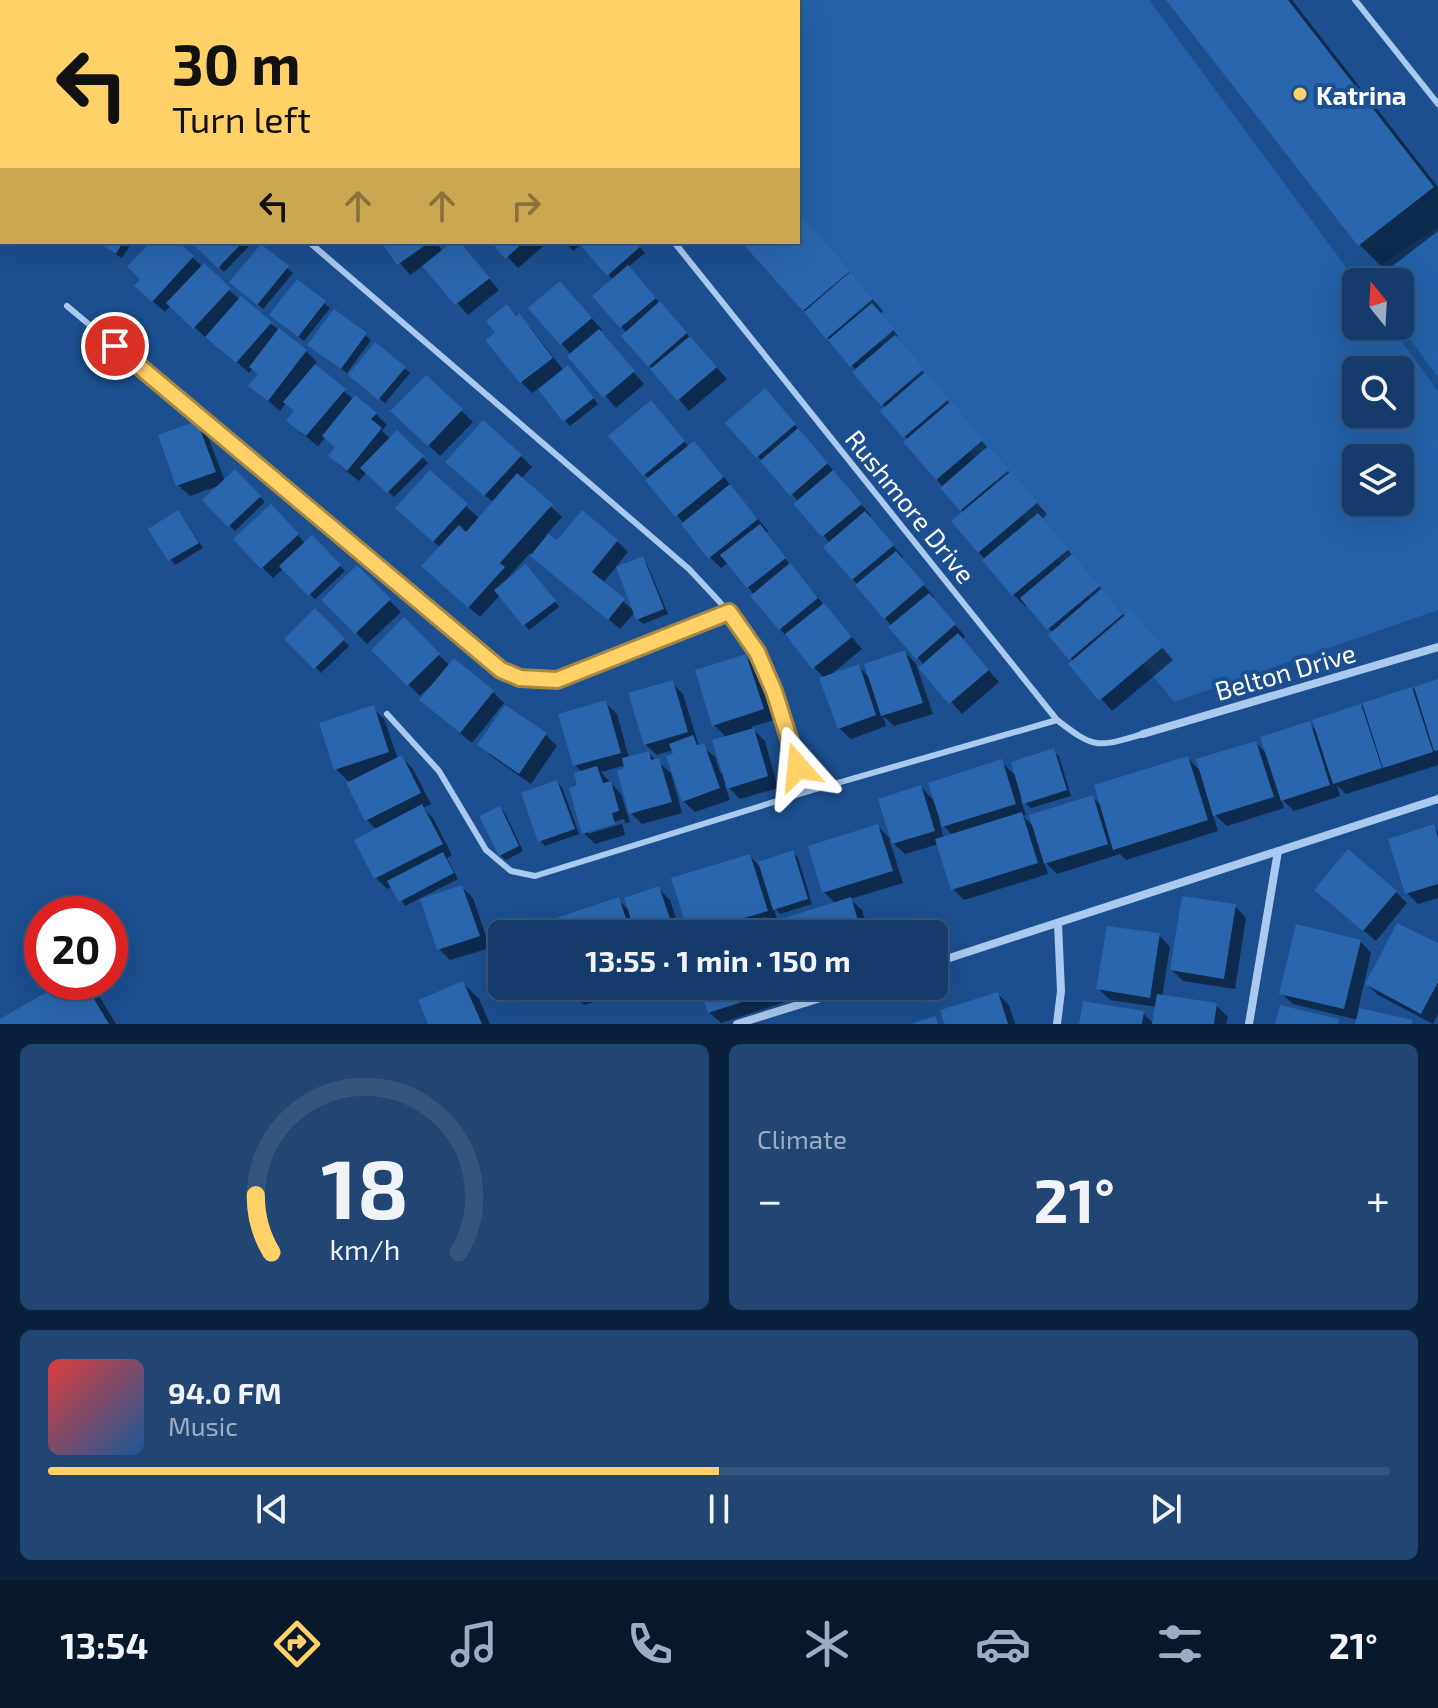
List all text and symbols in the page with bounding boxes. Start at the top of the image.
text: 30 m [172,29,301,96]
icon: left [40,32,144,136]
place label: Katrina [1316,79,1407,110]
marker: Katrina [1291,85,1309,103]
text: Turn left [172,97,311,140]
icon: left [252,184,296,228]
icon: ahead [336,184,380,228]
icon: ahead [420,184,464,228]
icon: right [504,184,548,228]
north arrow [1342,268,1414,340]
map controls [1342,268,1414,516]
pin [81,312,149,380]
icon: arrive [93,324,137,368]
button: search [1342,356,1414,428]
street label: Rushmore Drive [840,423,982,589]
button: layers [1342,444,1414,516]
street label: Belton Drive [1211,636,1359,706]
position arrow [756,725,840,809]
speed limit sign: 20 [24,896,128,1000]
text: 13:55 · 1 min · 150 m [585,942,851,978]
text: Climate [757,1123,847,1154]
text: 18 [321,1136,408,1236]
text: 21° [1034,1163,1115,1235]
text: − [757,1172,783,1225]
text: + [1366,1172,1390,1225]
text: km/h [329,1231,400,1266]
text: 94.0 FM [168,1374,282,1410]
text: Music [168,1410,238,1441]
icon: previous [250,1487,294,1531]
icon: pause [697,1487,741,1531]
icon: next [1144,1487,1188,1531]
icon: directions [269,1616,325,1672]
icon: music [446,1616,502,1672]
icon: phone [622,1616,678,1672]
icon: climate [799,1616,855,1672]
icon: car [975,1616,1031,1672]
icon: filters [1152,1616,1208,1672]
text: 13:54 [60,1623,148,1666]
text: 21° [1329,1623,1378,1666]

